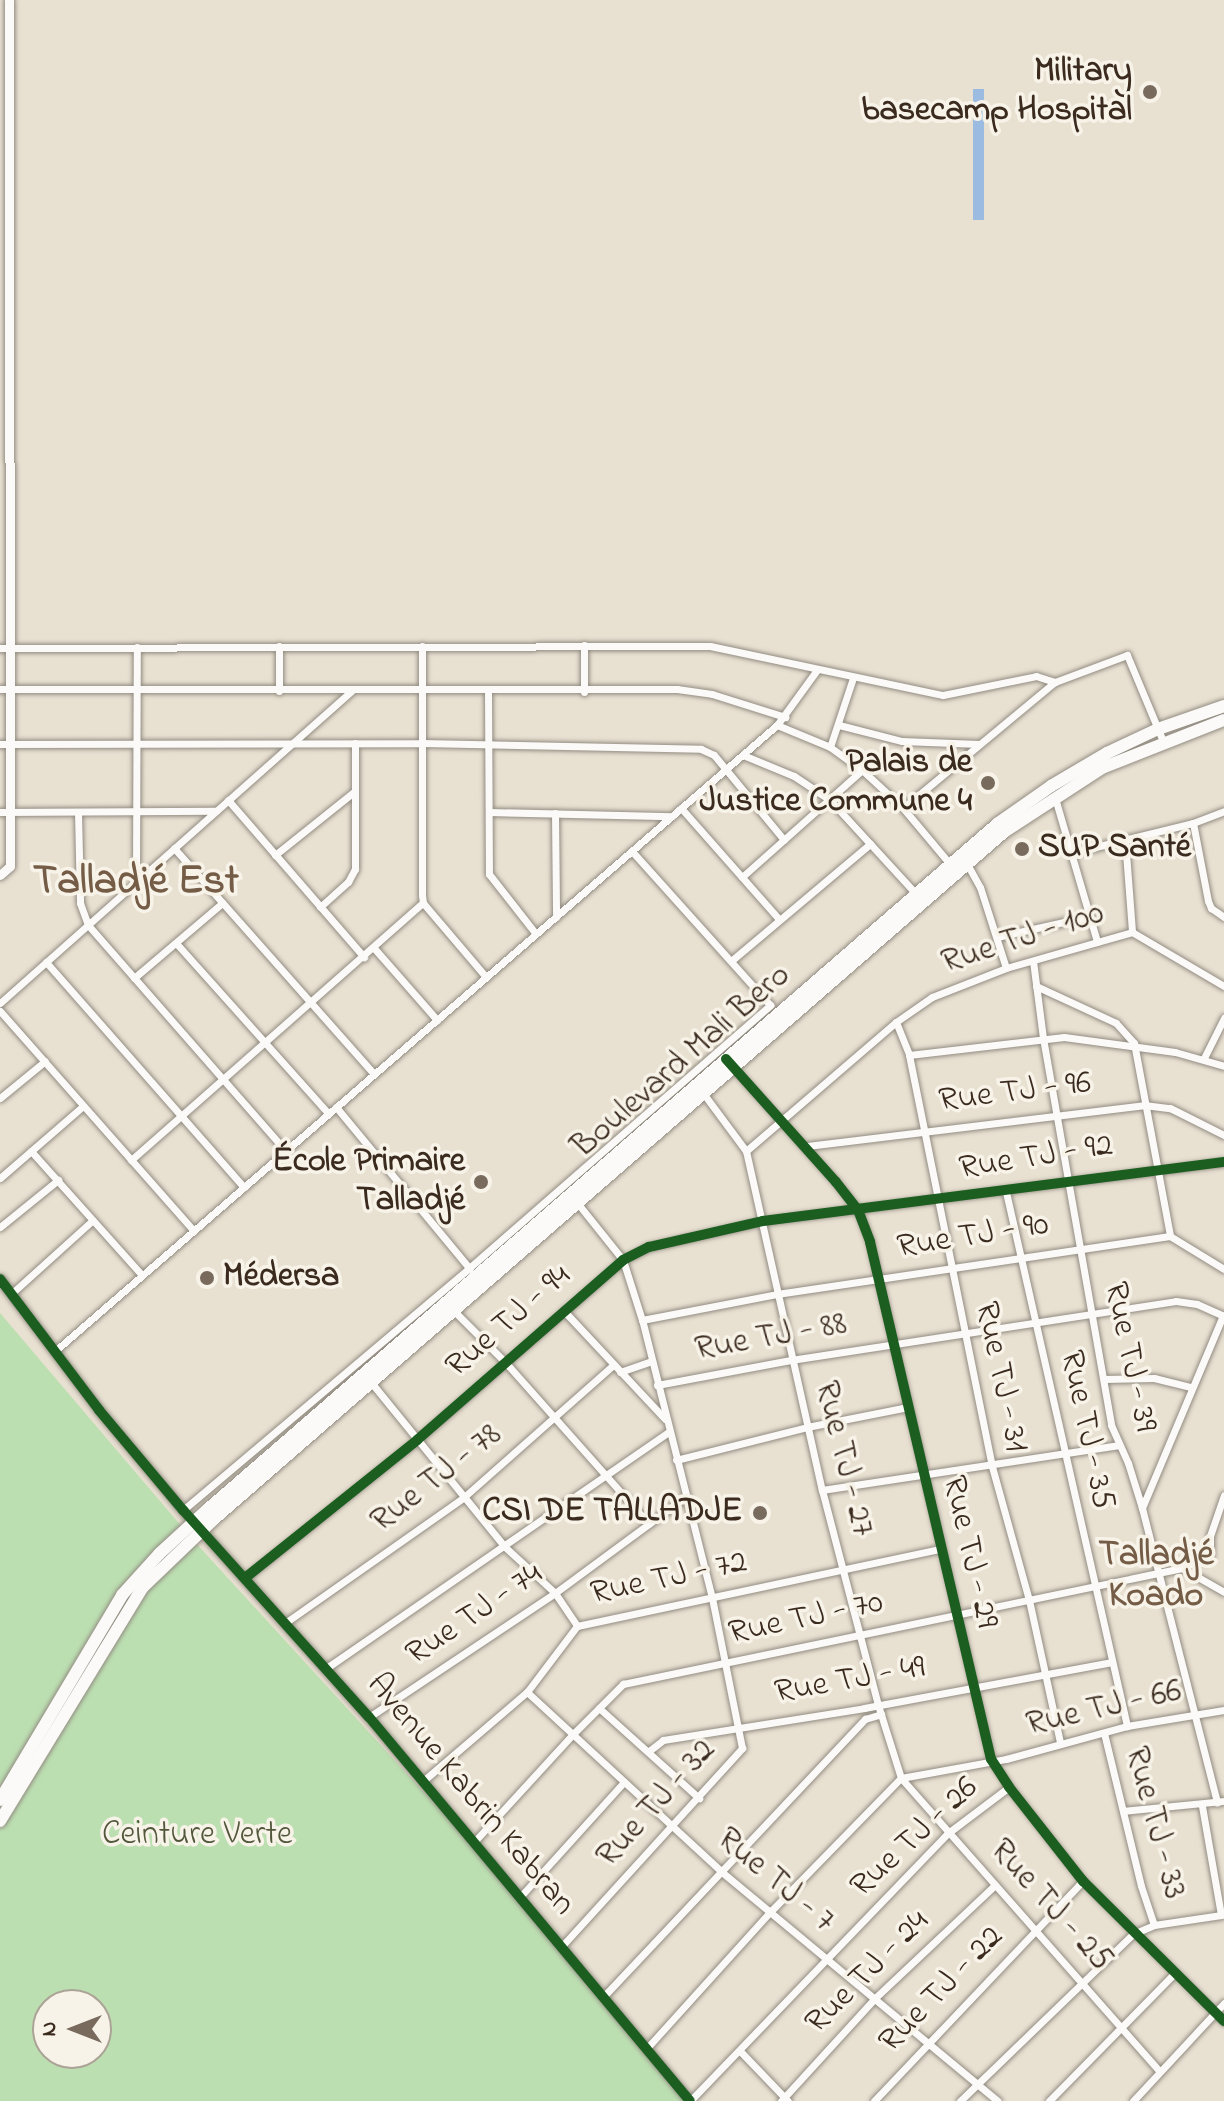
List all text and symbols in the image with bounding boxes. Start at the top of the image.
place label: Military basecamp Hospital [861,52,1132,132]
marker: Military basecamp Hospital [1139,81,1161,103]
place label: Palais de Justice Commune 4 [699,743,972,822]
marker: Palais de Justice Commune 4 [979,774,997,792]
place label: SUP Santé [1038,829,1191,869]
marker: SUP Santé [1013,840,1031,858]
district label: Talladjé Est [33,857,239,907]
street label: Rue TJ - 100 [937,894,1109,984]
street label: Boulevard Mali Bero [564,956,800,1168]
street label: Rue TJ - 96 [937,1063,1093,1123]
street label: Rue TJ - 92 [956,1126,1116,1190]
place label: École Primaire Talladjé [272,1142,465,1222]
marker: École Primaire Talladjé [472,1173,490,1191]
street label: Rue TJ - 90 [894,1205,1052,1269]
street label: Rue TJ - 94 [438,1257,580,1387]
place label: Médersa [223,1258,339,1298]
marker: Médersa [198,1269,216,1287]
street label: Rue TJ - 39 [1093,1278,1165,1436]
street label: Rue TJ - 31 [964,1298,1036,1456]
street label: Rue TJ - 88 [692,1305,850,1371]
street label: Rue TJ - 35 [1049,1347,1123,1513]
street label: Rue TJ - 27 [804,1377,882,1541]
street label: Rue TJ - 78 [364,1415,510,1543]
street label: Rue TJ - 29 [932,1472,1006,1632]
place label: CSI DE TALLADJE [482,1493,742,1533]
marker: CSI DE TALLADJE [749,1502,771,1524]
district label: Talladjé Koado [1098,1533,1214,1618]
street label: Rue TJ - 72 [587,1543,751,1615]
street label: Rue TJ - 74 [399,1555,551,1675]
street label: Rue TJ - 70 [725,1583,887,1655]
street label: Rue TJ - 49 [772,1648,928,1714]
street label: Avenue Kabrin Kabran [357,1666,583,1924]
street label: Rue TJ - 66 [1023,1671,1185,1747]
street label: Rue TJ - 32 [589,1731,725,1877]
street label: Rue TJ - 33 [1114,1742,1194,1904]
street label: Rue TJ - 26 [843,1769,987,1907]
park label: Ceinture Verte [102,1816,292,1856]
street label: Rue TJ - 7 [708,1820,842,1942]
street label: Rue TJ - 25 [980,1831,1120,1981]
street label: Rue TJ - 24 [797,1902,939,2044]
street label: Rue TJ - 22 [871,1918,1013,2062]
north arrow [32,1989,112,2069]
text: N [34,2022,66,2036]

